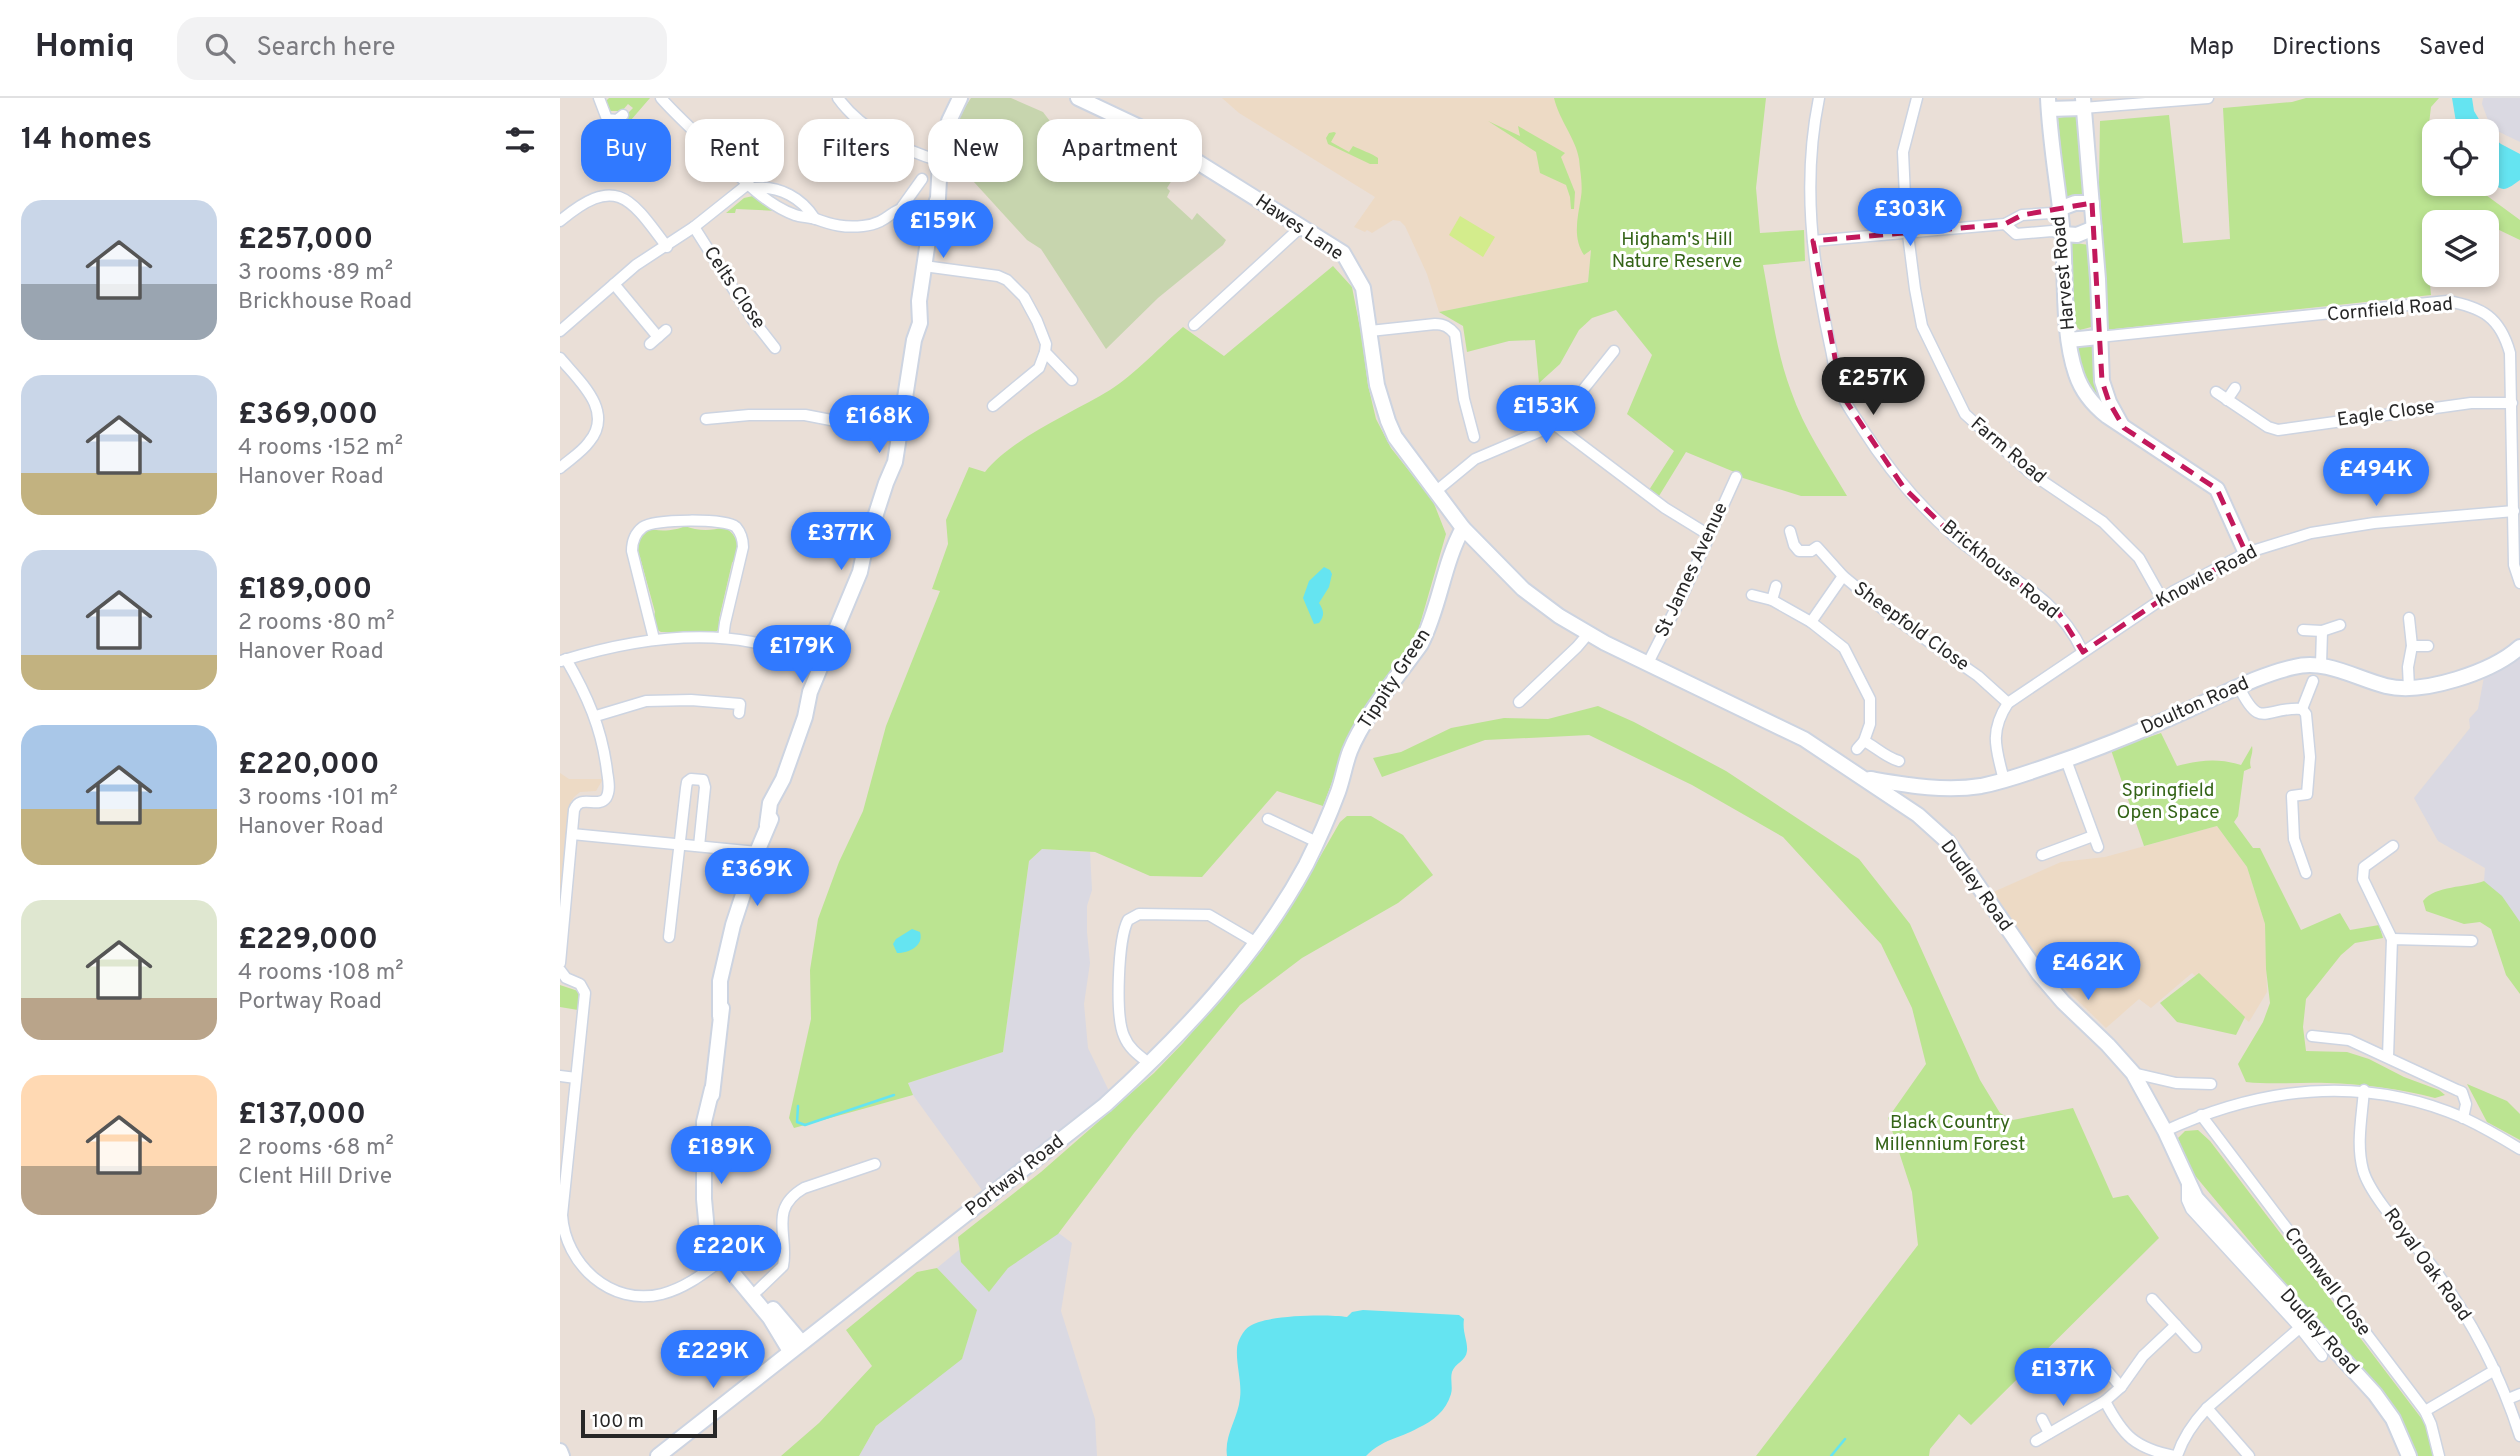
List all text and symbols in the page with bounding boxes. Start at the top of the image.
search box [177,17,667,80]
text: Homiq [35,27,135,69]
icon: search [201,29,239,67]
text: Search here [257,32,395,65]
text: Map [2189,33,2234,63]
text: Directions [2272,33,2381,63]
text: Saved [2419,33,2485,63]
chip: Buy [581,119,671,182]
chip: Rent [685,119,784,182]
chip: Filters [798,119,914,182]
chip: New [928,119,1023,182]
chip: Apartment [1037,119,1202,182]
map controls [2422,119,2499,287]
button: locate [2422,119,2499,196]
icon: filters [501,121,539,159]
text: 14 homes [21,122,152,159]
pin: £303K [1861,188,1959,248]
street label: Hawes Lane [1250,190,1348,266]
text: £303K [1874,196,1946,225]
pin: £159K [894,200,992,260]
text: £159K [909,208,977,237]
button: layers [2422,210,2499,287]
street label: Harvest Road [2047,215,2081,331]
text: £257,000 [238,222,373,259]
icon: home [77,228,161,312]
park label: Higham's Hill Nature Reserve [1612,228,1742,274]
street label: Celts Close [698,242,770,334]
text: 3 rooms · 89 m² [238,259,393,288]
text: Brickhouse Road [238,288,412,317]
street label: Cornfield Road [2326,293,2454,327]
pin: £257K [1824,358,1922,417]
text: £257K [1838,365,1908,394]
pin: £153K [1497,386,1595,445]
text: £153K [1512,393,1580,422]
street label: Eagle Close [2336,395,2436,433]
pin: £168K [830,396,928,455]
text: £369,000 [238,397,378,434]
icon: home [77,403,161,487]
text: £168K [845,403,913,432]
street label: Farm Road [1965,412,2051,490]
text: 4 rooms · 152 m² [238,434,403,463]
pin: £494K [2327,448,2425,508]
text: £494K [2339,456,2413,485]
text: Hanover Road [238,463,384,492]
street label: St James Avenue [1650,499,1734,641]
pin: £377K [792,512,890,572]
street label: Brickhouse Road [1937,515,2063,625]
text: £377K [807,520,875,549]
street label: Knowle Road [2152,540,2262,614]
text: £189,000 [238,572,372,609]
street label: Sheepfold Close [1848,577,1974,677]
icon: home [77,578,161,662]
text: 2 rooms · 80 m² [238,609,395,638]
street label: Tippity Green [1354,624,1436,734]
pin: £179K [753,626,851,685]
text: £179K [769,633,835,662]
text: Hanover Road [238,638,384,667]
street label: Doulton Road [2137,672,2253,740]
text: £220,000 [238,747,379,784]
icon: home [77,753,161,837]
park label: Springfield Open Space [2116,779,2220,825]
text: 3 rooms · 101 m² [238,784,398,813]
text: Hanover Road [238,813,384,842]
street label: Dudley Road [1935,835,2017,937]
pin: £369K [708,848,806,908]
text: £369K [721,856,793,885]
text: £229,000 [238,922,378,959]
icon: home [77,928,161,1012]
pin: £462K [2039,942,2137,1002]
text: £462K [2051,950,2125,979]
text: 4 rooms · 108 m² [238,959,404,988]
text: Portway Road [238,988,382,1017]
text: £137,000 [238,1097,366,1134]
icon: home [77,1103,161,1187]
park label: Black Country Millennium Forest [1875,1111,2025,1157]
pin: £189K [672,1126,770,1186]
street label: Portway Road [961,1130,1069,1222]
text: 2 rooms · 68 m² [238,1134,394,1163]
text: £189K [687,1134,755,1163]
text: Clent Hill Drive [238,1163,392,1192]
street label: Royal Oak Road [2378,1204,2476,1326]
street label: Cromwell Close [2278,1223,2376,1341]
pin: £220K [680,1226,778,1285]
text: £220K [692,1233,766,1262]
street label: Dudley Road [2274,1284,2364,1380]
pin: £229K [664,1330,762,1390]
text: £229K [677,1338,749,1367]
pin: £137K [2014,1348,2112,1408]
text: £137K [2030,1356,2096,1385]
scale bar [581,1407,718,1439]
text: 100 m [592,1410,644,1434]

